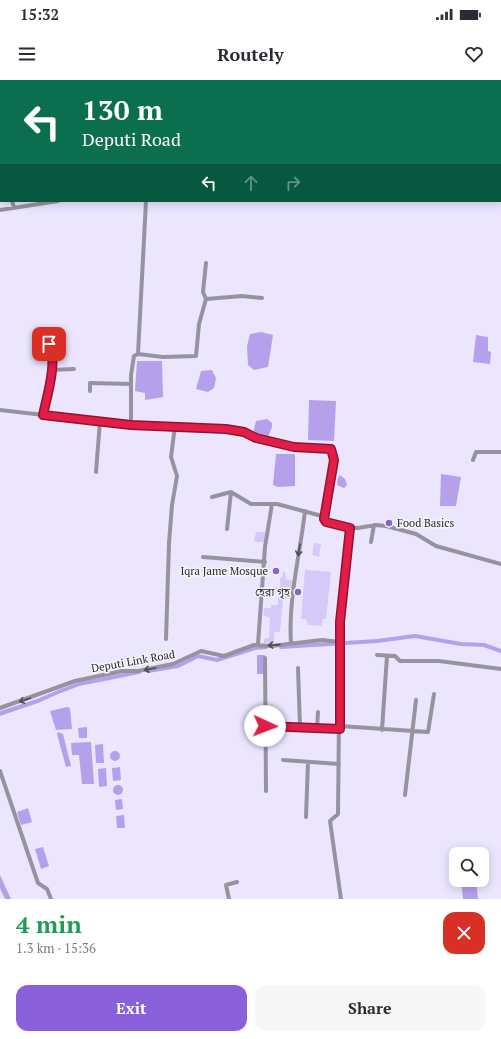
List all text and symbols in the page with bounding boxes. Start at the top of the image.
text: 15:32 [20,4,59,24]
text: Routely [217,42,284,66]
icon: menu [16,43,38,65]
icon: heart [463,43,485,65]
text: 130 m [82,91,163,128]
icon: left [16,96,68,148]
text: Deputi Road [82,127,181,151]
icon: left [198,172,220,194]
icon: ahead [240,172,262,194]
icon: right [282,172,304,194]
pin [32,327,66,361]
icon: arrive [38,333,60,355]
place label: Food Basics [397,516,454,530]
marker: Food Basics [384,518,394,528]
one-way arrow [295,543,303,556]
place label: Iqra Jame Mosque [180,564,268,578]
marker: Iqra Jame Mosque [271,566,281,576]
place label: হেরা গৃহ [255,585,290,600]
marker: হেরা গৃহ [293,587,303,597]
one-way arrow [268,642,281,649]
street label: Deputi Link Road [90,647,176,675]
one-way arrow [144,665,157,673]
one-way arrow [18,697,31,704]
position arrow [244,705,286,747]
map controls [449,847,489,887]
button: search [449,847,489,887]
text: 4 min [16,908,82,940]
button: close [443,912,485,954]
text: 1.3 km · 15:36 [16,939,96,957]
button: Exit [16,985,247,1031]
button: Share [255,985,485,1031]

